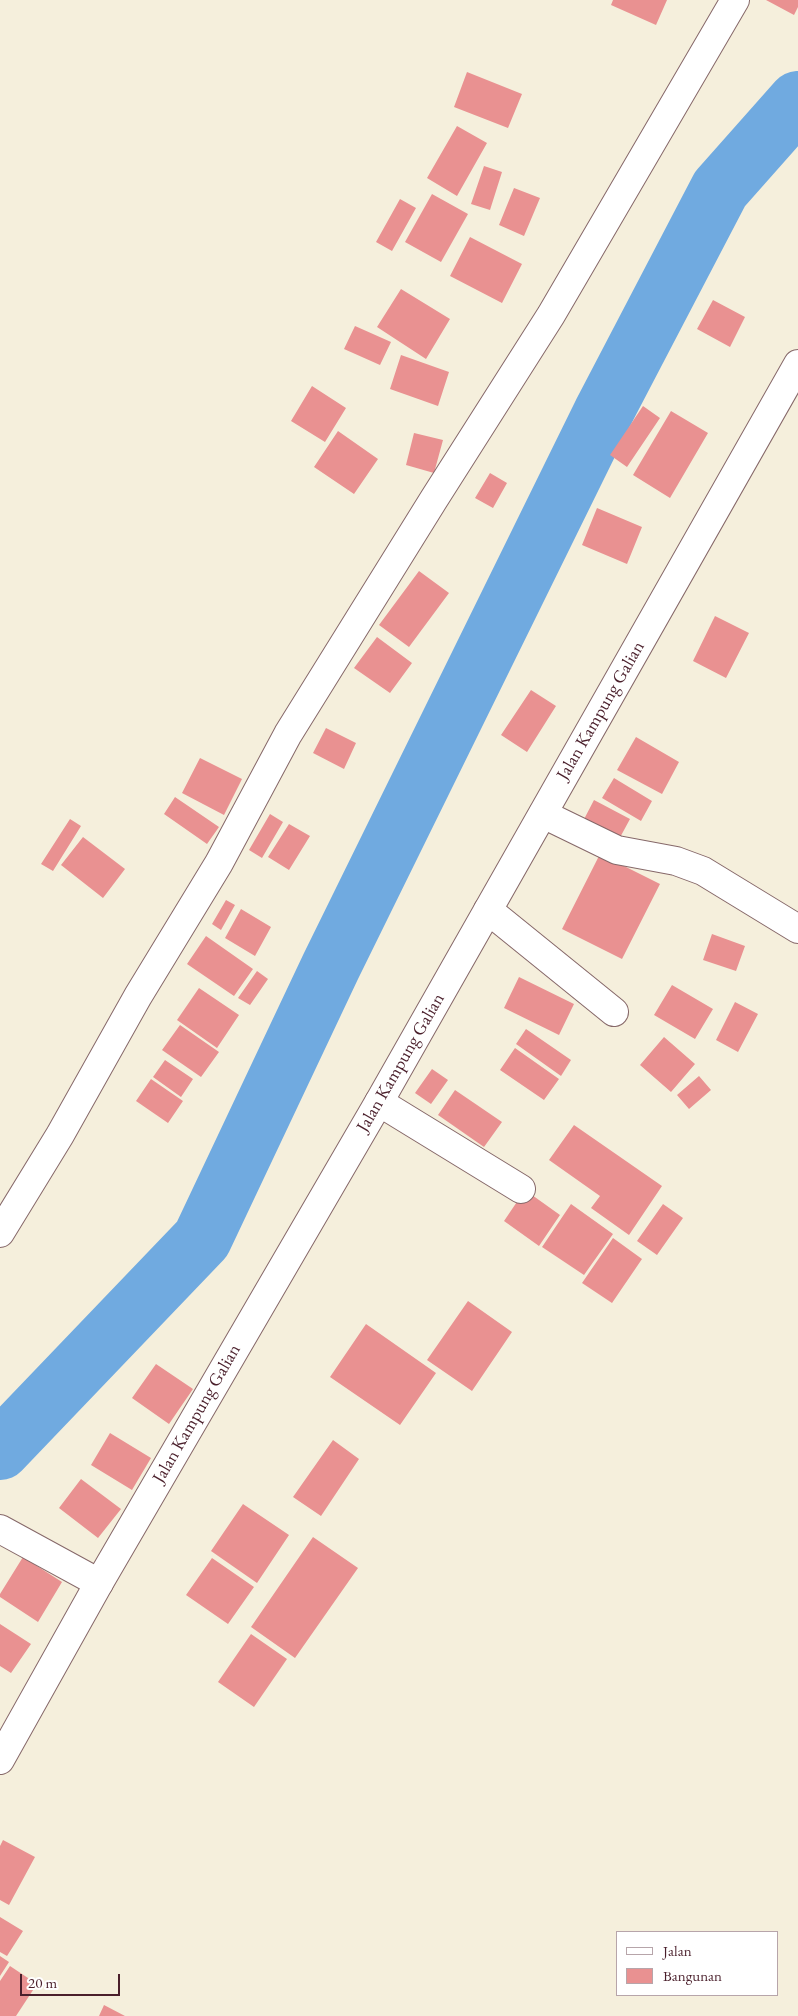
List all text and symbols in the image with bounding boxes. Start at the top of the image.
street label: Jalan Kampung Galian [552,638,650,784]
street label: Jalan Kampung Galian [352,990,450,1136]
street label: Jalan Kampung Galian [148,1341,246,1487]
legend [616,1931,778,1996]
text: Jalan [663,1941,692,1960]
scale bar [22,1964,122,1996]
text: Bangunan [663,1966,722,1985]
text: 20 m [28,1973,57,1992]

